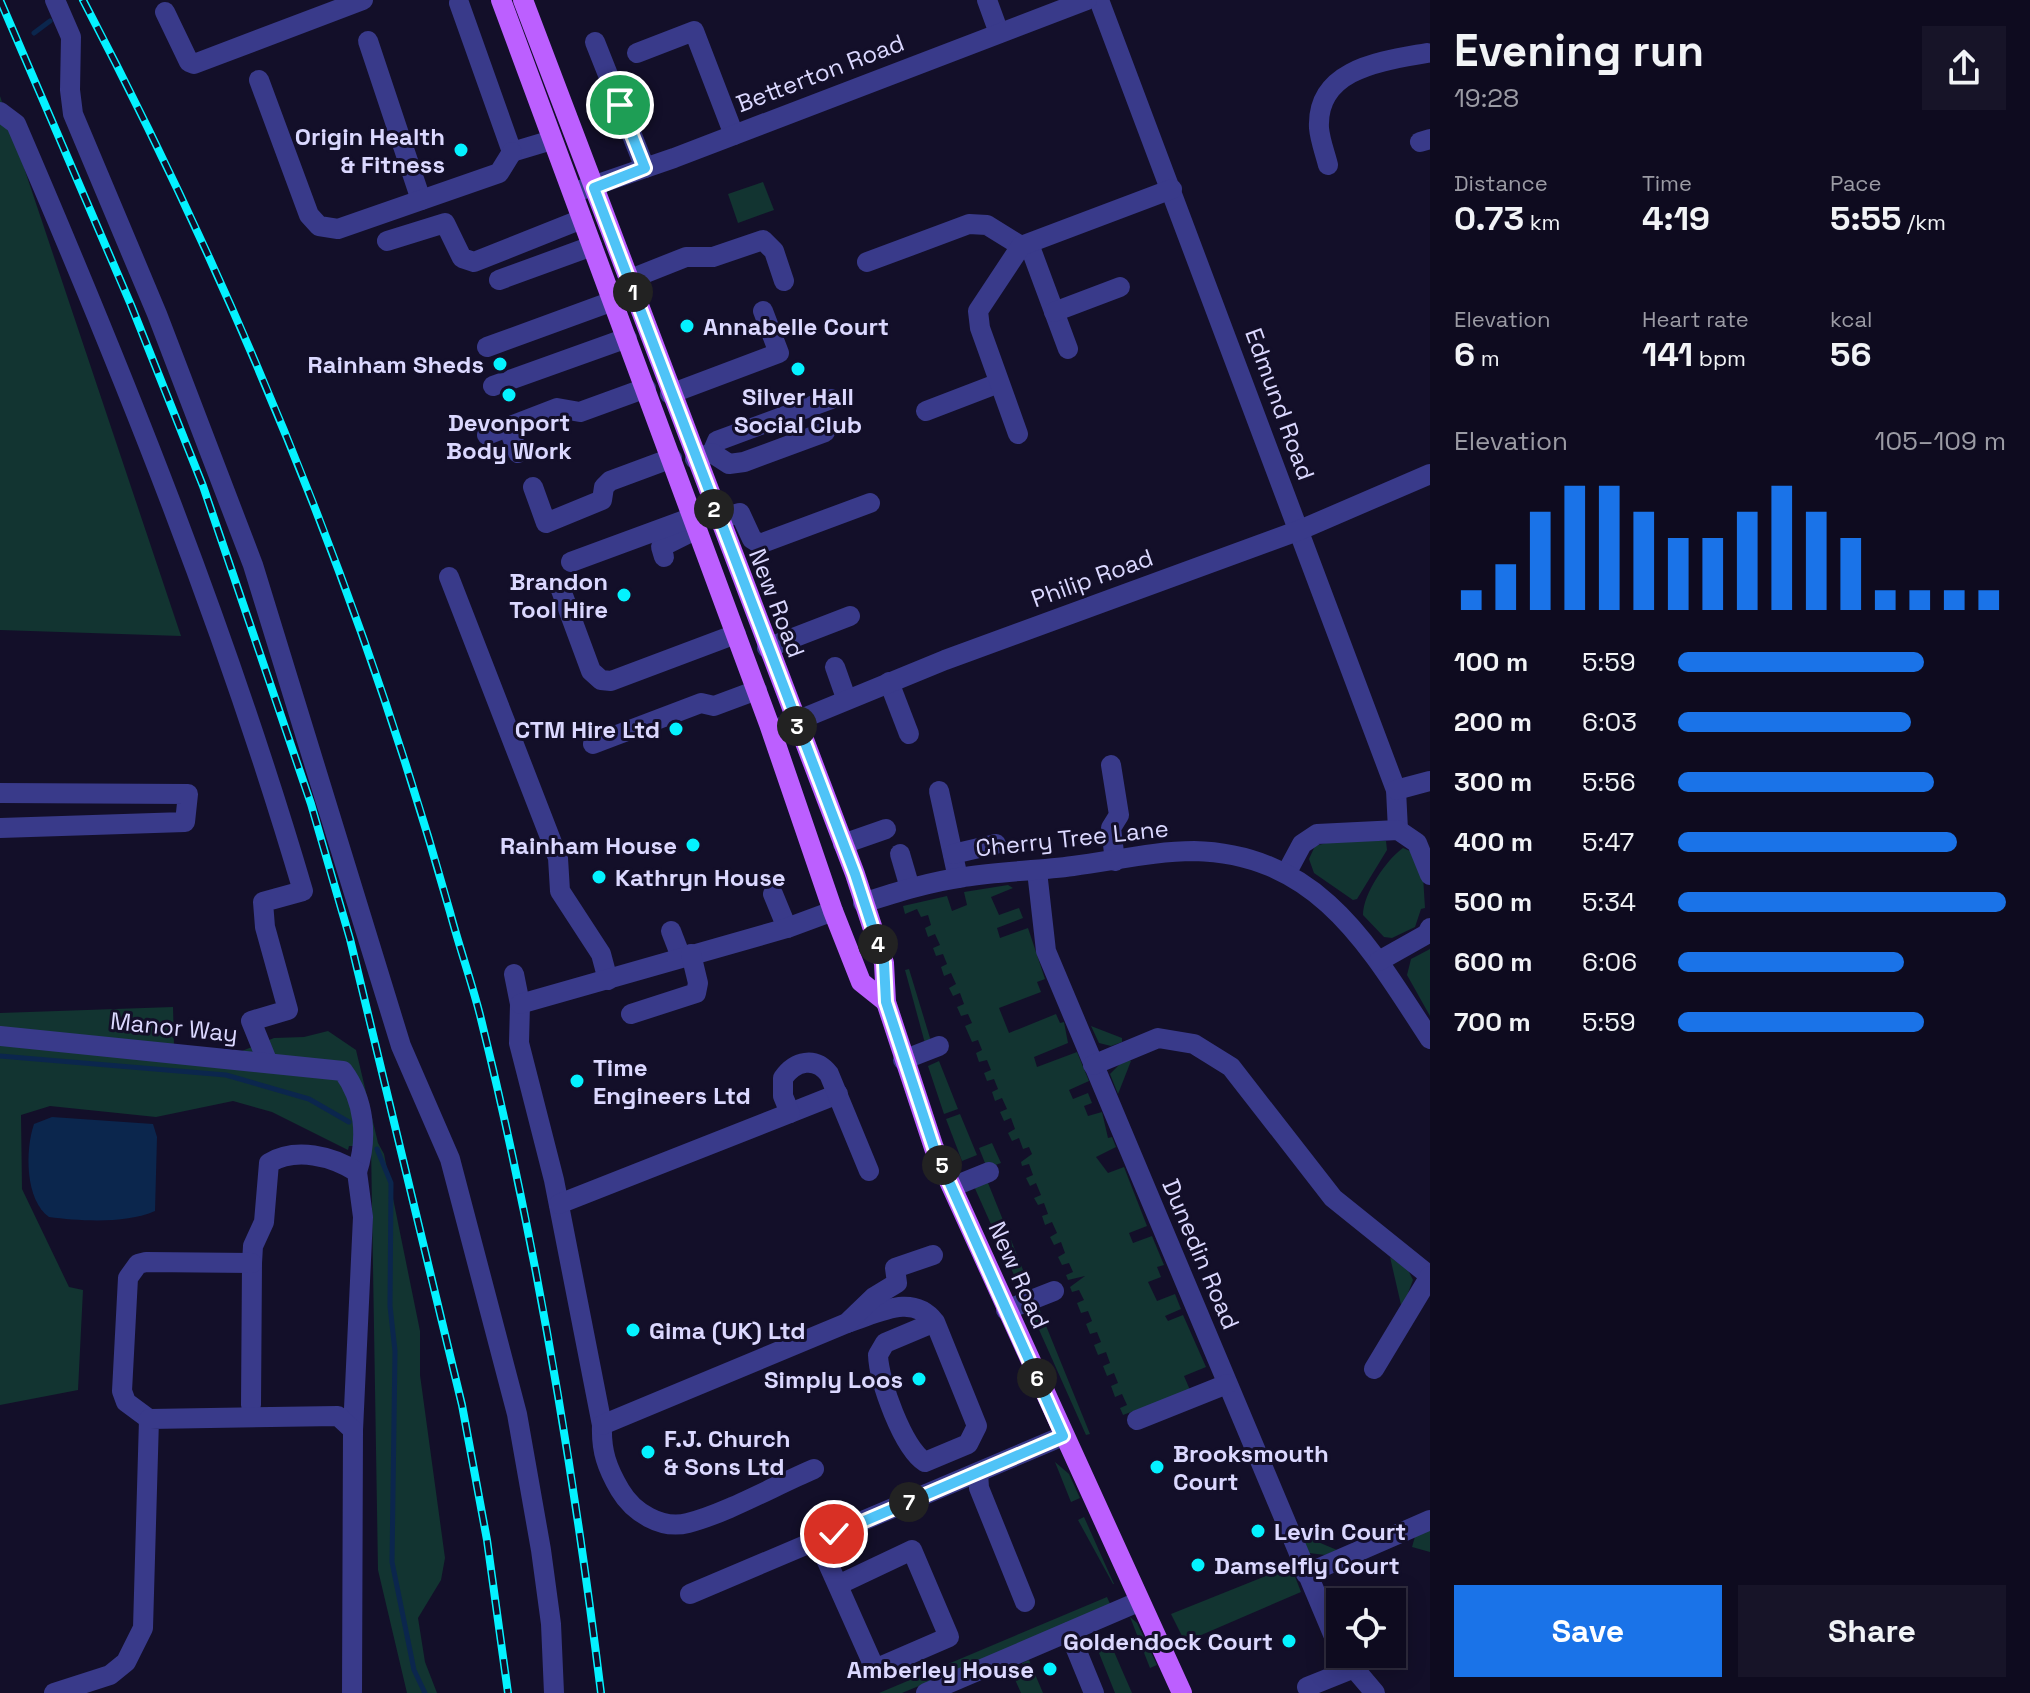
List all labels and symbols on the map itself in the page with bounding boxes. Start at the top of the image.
street label: Betterton Road [732,27,908,119]
pin [586,71,654,139]
place label: Origin Health & Fitness [295,121,445,180]
marker: Origin Health & Fitness [452,141,470,159]
pin: 1 [613,272,653,312]
place label: Annabelle Court [703,311,889,342]
marker: Annabelle Court [678,317,696,335]
street label: Edmund Road [1238,324,1322,484]
place label: Rainham Sheds [307,349,484,380]
marker: Rainham Sheds [491,355,509,373]
marker: Silver Hall Social Club [789,360,807,378]
place label: Silver Hall Social Club [734,381,862,440]
marker: Devonport Body Work [500,386,518,404]
place label: Devonport Body Work [446,407,572,466]
pin: 2 [694,489,734,529]
street label: Philip Road [1027,542,1157,614]
street label: New Road [742,544,812,662]
place label: Brandon Tool Hire [509,566,608,625]
marker: Brandon Tool Hire [615,586,633,604]
pin: 3 [777,706,817,746]
place label: CTM Hire Ltd [515,714,660,745]
marker: CTM Hire Ltd [667,720,685,738]
street label: Cherry Tree Lane [974,812,1170,864]
place label: Rainham House [500,830,677,861]
marker: Rainham House [684,836,702,854]
place label: Kathryn House [615,862,786,893]
marker: Kathryn House [590,868,608,886]
pin: 4 [858,924,898,964]
street label: Manor Way [109,1005,239,1049]
place label: Time Engineers Ltd [593,1052,751,1111]
marker: Time Engineers Ltd [568,1072,586,1090]
pin: 5 [922,1145,962,1185]
street label: Dunedin Road [1155,1174,1247,1334]
street label: New Road [982,1217,1056,1333]
place label: Gima (UK) Ltd [649,1315,806,1346]
marker: Gima (UK) Ltd [624,1321,642,1339]
pin: 6 [1017,1358,1057,1398]
place label: Simply Loos [764,1364,903,1395]
marker: Simply Loos [910,1370,928,1388]
place label: F.J. Church & Sons Ltd [664,1423,791,1482]
place label: Brooksmouth Court [1173,1438,1329,1497]
marker: F.J. Church & Sons Ltd [639,1443,657,1461]
marker: Brooksmouth Court [1148,1458,1166,1476]
pin: 7 [889,1482,929,1522]
pin [800,1500,868,1568]
place label: Levin Court [1274,1516,1406,1547]
marker: Levin Court [1249,1522,1267,1540]
place label: Damselfly Court [1214,1550,1400,1581]
marker: Damselfly Court [1189,1556,1207,1574]
place label: Goldendock Court [1063,1626,1273,1657]
marker: Goldendock Court [1280,1632,1298,1650]
place label: Amberley House [847,1654,1034,1685]
marker: Amberley House [1041,1660,1059,1678]

